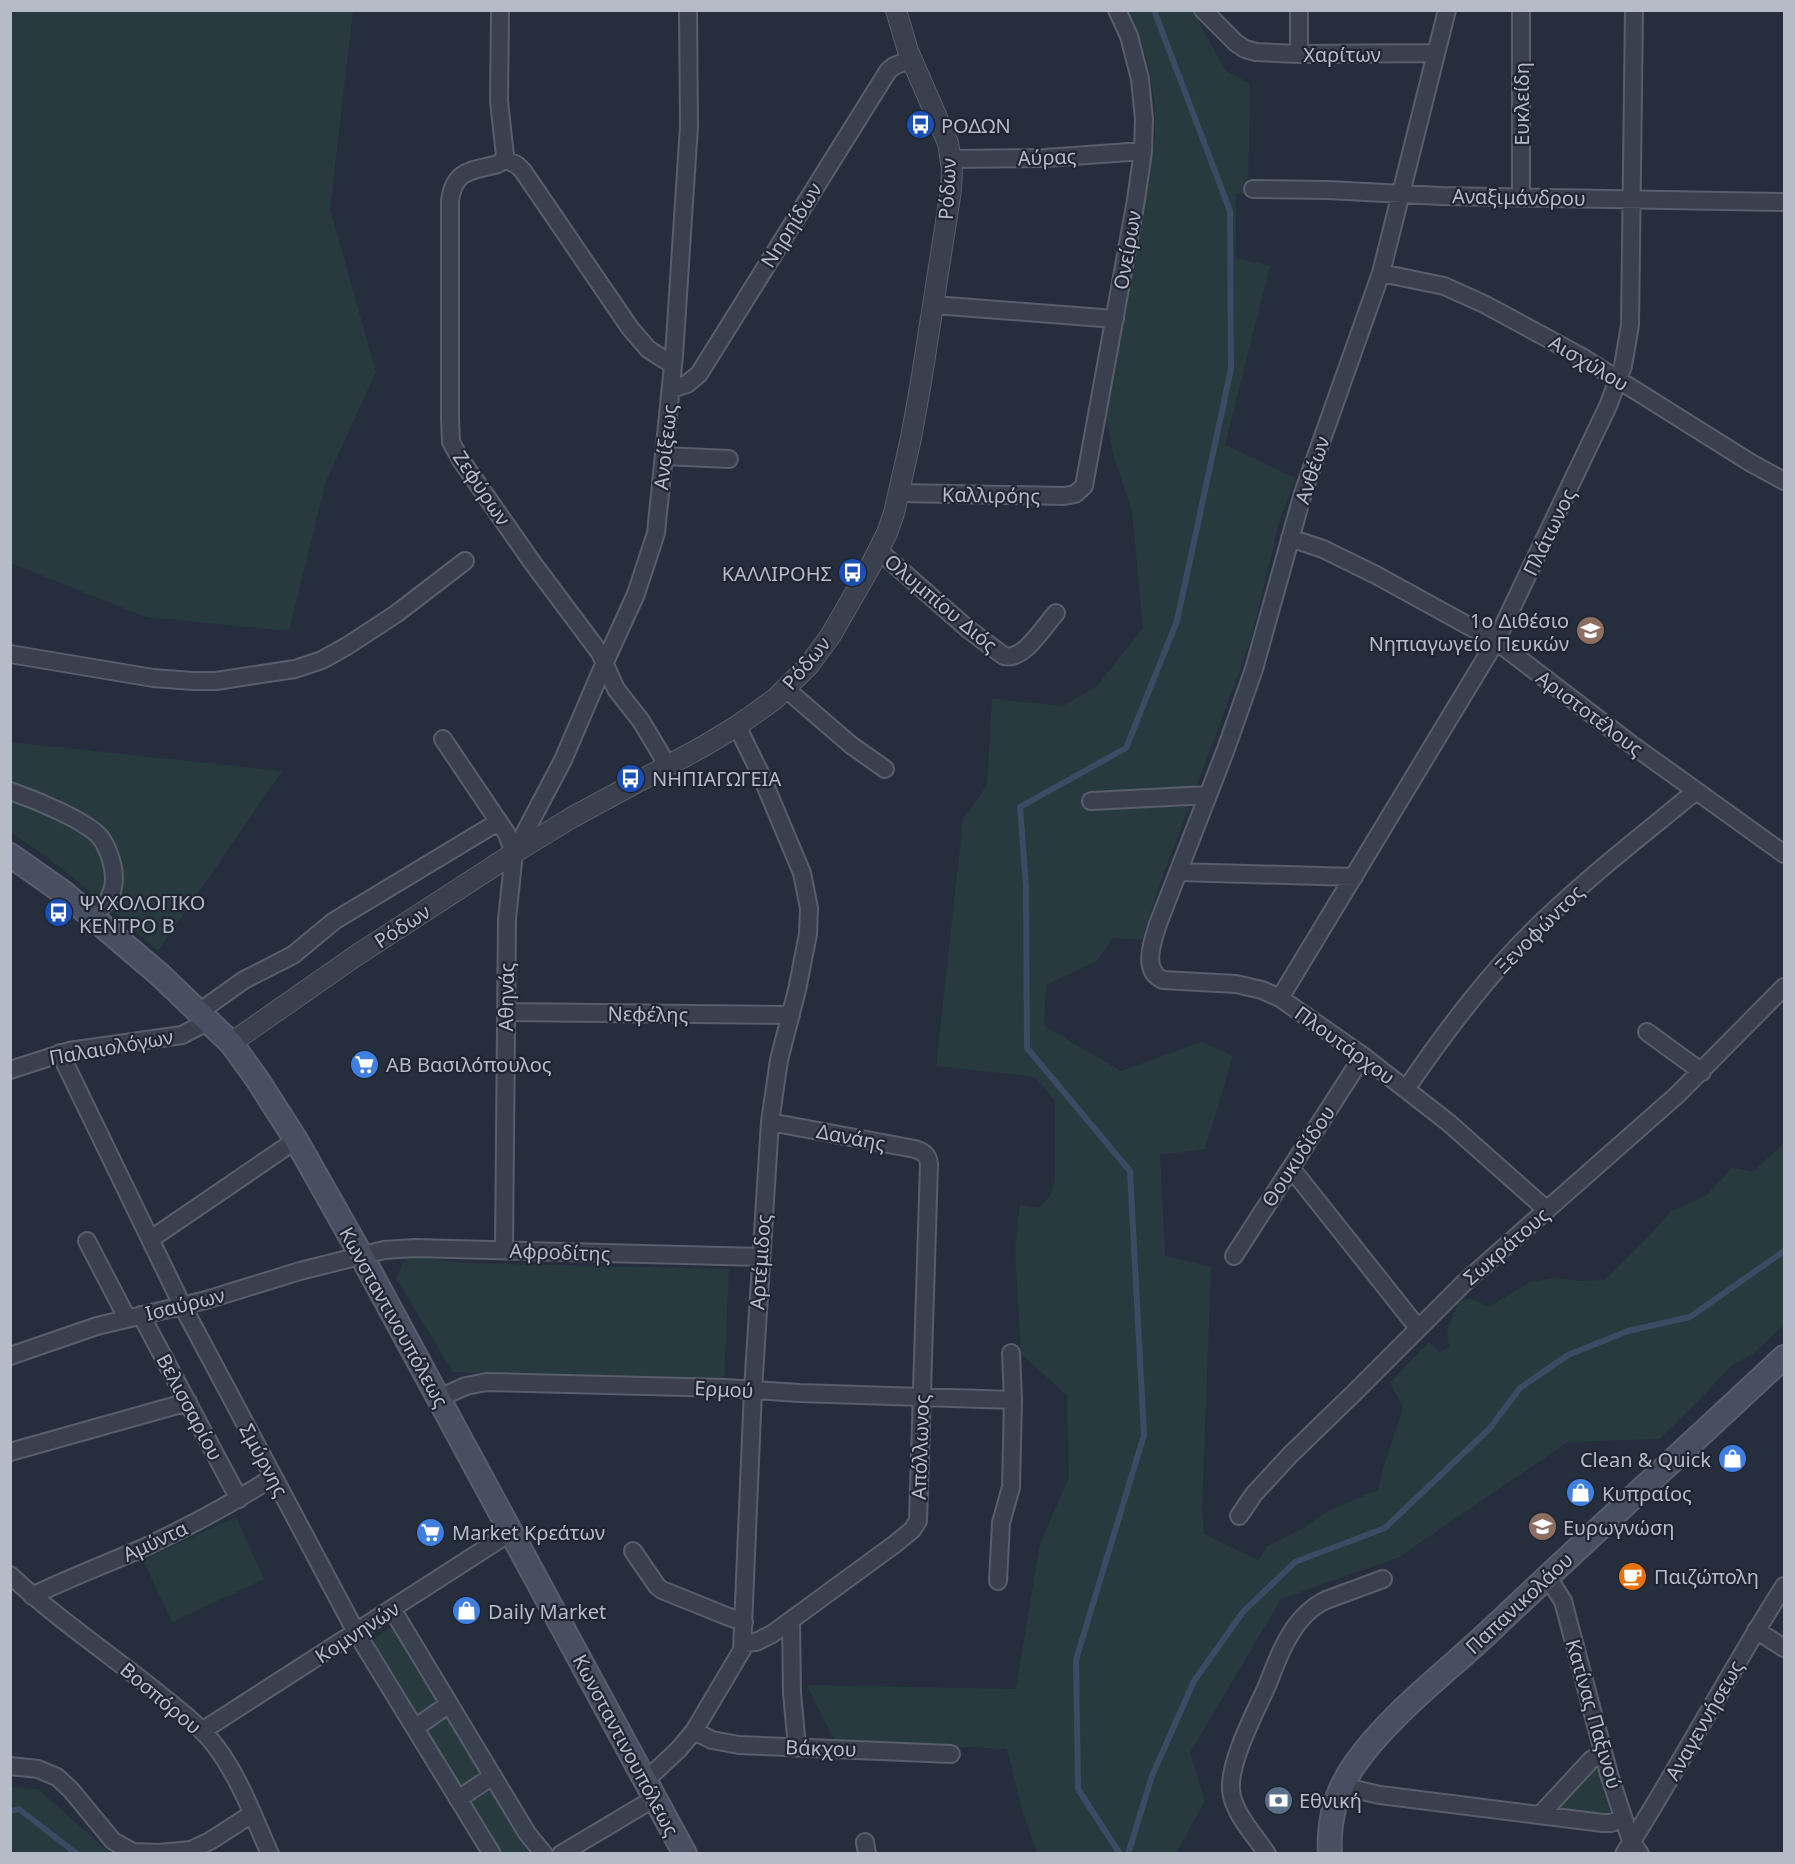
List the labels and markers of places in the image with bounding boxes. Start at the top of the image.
bus stop icon: ΡΟΔΩΝ [904,109,936,141]
place label: ΡΟΔΩΝ [941,112,1011,139]
bus stop icon: ΚΑΛΛΙΡΟΗΣ [837,557,869,589]
place label: ΚΑΛΛΙΡΟΗΣ [722,560,832,587]
place label: 1ο Διθέσιο Νηπιαγωγείο Πευκών [1369,607,1569,657]
school or university icon: 1ο Διθέσιο Νηπιαγωγείο Πευκών [1574,615,1606,647]
bus stop icon: ΝΗΠΙΑΓΩΓΕΙΑ [615,762,647,794]
place label: ΝΗΠΙΑΓΩΓΕΙΑ [652,765,781,792]
place label: ΨΥΧΟΛΟΓΙΚΟ ΚΕΝΤΡΟ B [79,889,205,939]
bus stop icon: ΨΥΧΟΛΟΓΙΚΟ ΚΕΝΤΡΟ B [42,897,74,929]
supermarket icon: ΑΒ Βασιλόπουλος [349,1048,381,1080]
place label: ΑΒ Βασιλόπουλος [386,1051,552,1078]
shop icon: Clean & Quick [1716,1443,1748,1475]
place label: Clean & Quick [1580,1446,1711,1473]
shop icon: Κυπραίος [1565,1477,1597,1509]
place label: Κυπραίος [1602,1480,1692,1507]
school or university icon: Ευρωγνώση [1526,1511,1558,1543]
place label: Ευρωγνώση [1563,1514,1675,1541]
supermarket icon: Market Κρεάτων [415,1516,447,1548]
place label: Market Κρεάτων [452,1519,605,1546]
cafe icon: Παιζώπολη [1617,1560,1649,1592]
place label: Παιζώπολη [1654,1563,1759,1590]
shop icon: Daily Market [451,1595,483,1627]
place label: Daily Market [488,1598,606,1625]
bank icon: Εθνική [1262,1784,1294,1816]
place label: Εθνική [1299,1787,1362,1814]

